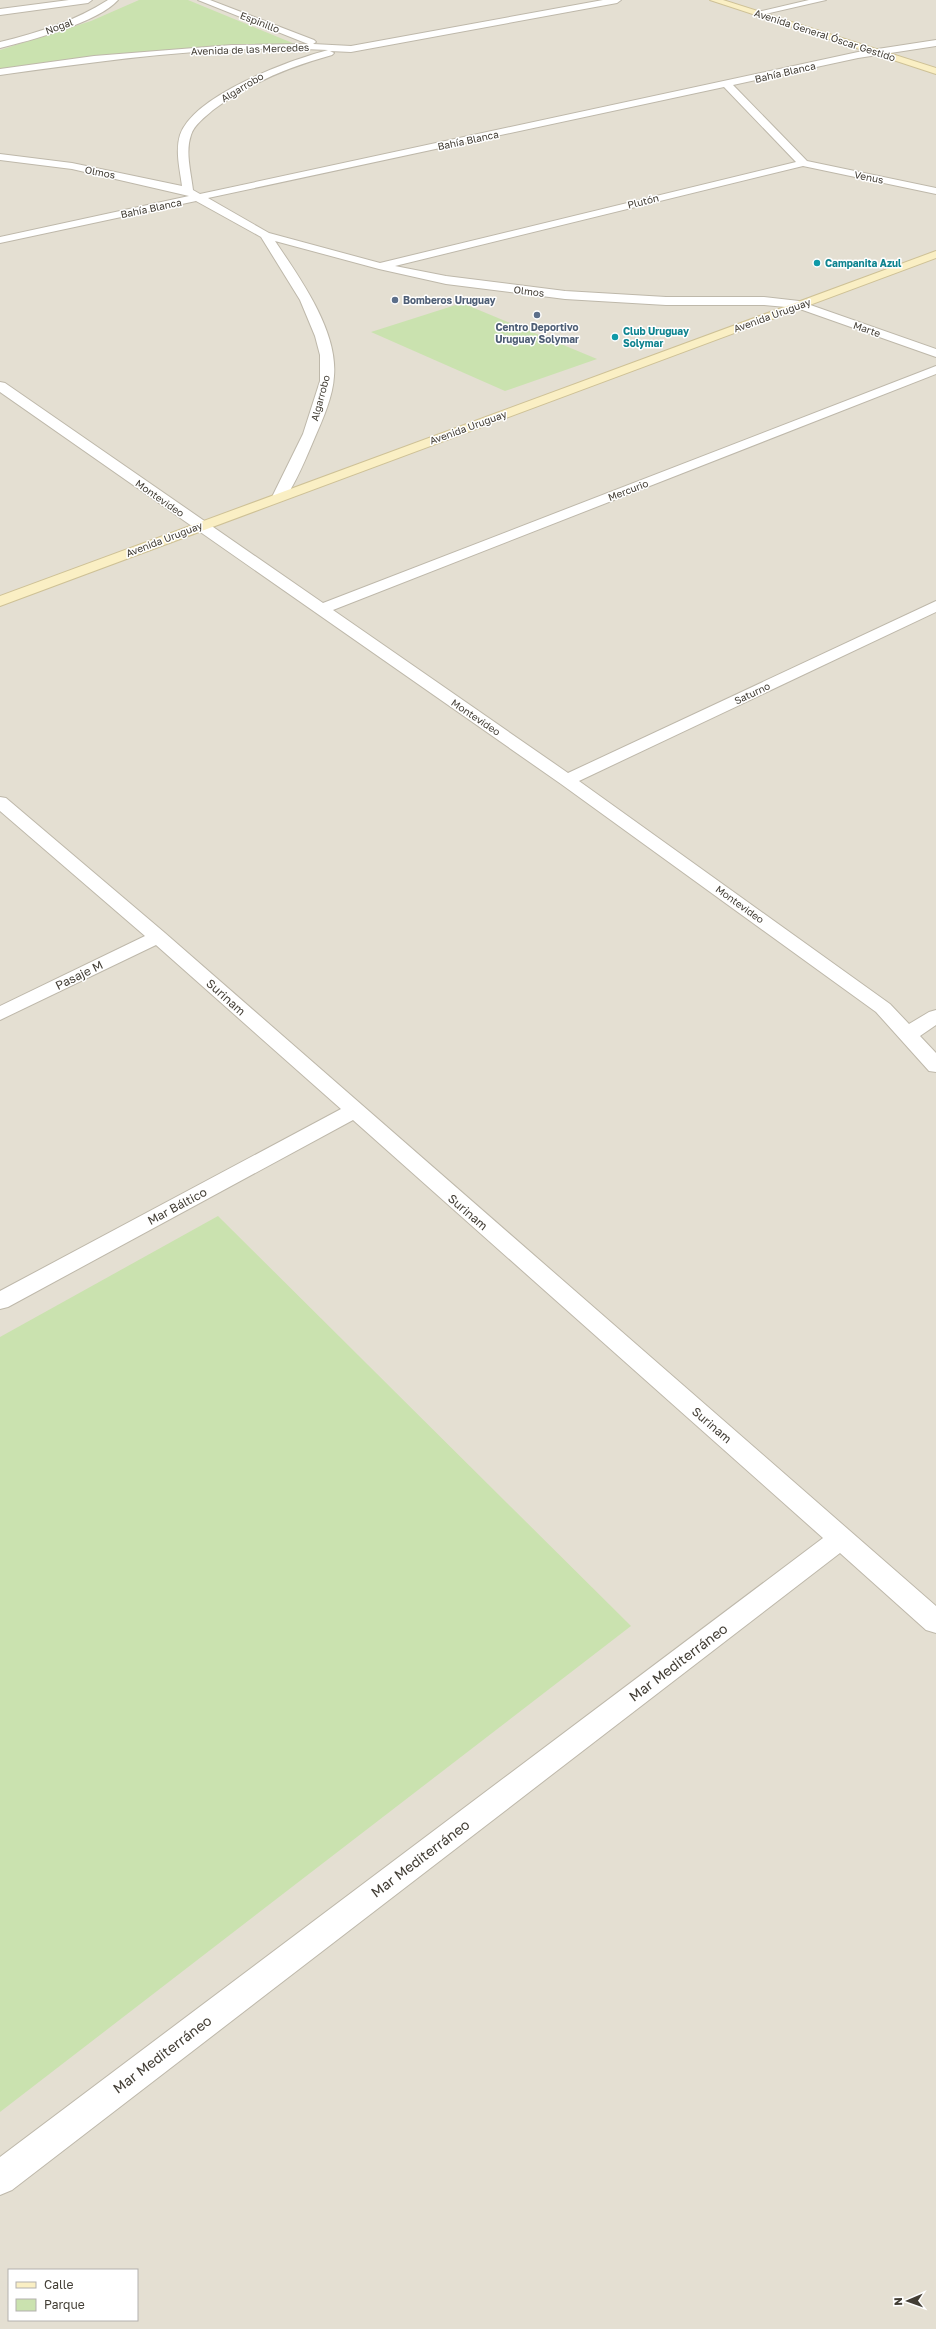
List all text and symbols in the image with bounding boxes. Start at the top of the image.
street label: Avenida General Óscar Gestido [753,6,897,64]
street label: Espinillo [239,9,281,35]
street label: Nogal [44,15,74,37]
street label: Avenida de las Mercedes [191,41,309,57]
street label: Bahía Blanca [753,59,817,85]
street label: Algarrobo [219,70,265,104]
street label: Bahía Blanca [436,128,500,152]
street label: Olmos [84,163,116,181]
street label: Venus [853,168,885,186]
street label: Plutón [626,191,660,211]
street label: Bahía Blanca [119,196,183,220]
place label: Campanita Azul [825,257,902,269]
marker: Campanita Azul [812,258,822,268]
street label: Olmos [513,283,545,299]
place label: Bomberos Uruguay [403,294,496,306]
marker: Bomberos Uruguay [390,295,400,305]
street label: Avenida Uruguay [732,295,812,334]
marker: Centro Deportivo Uruguay Solymar [532,310,542,320]
street label: Marte [852,319,882,339]
place label: Centro Deportivo Uruguay Solymar [495,321,579,345]
place label: Club Uruguay Solymar [623,325,689,349]
marker: Club Uruguay Solymar [610,332,620,342]
street label: Algarrobo [308,374,332,422]
street label: Avenida Uruguay [428,407,508,446]
street label: Montevideo [133,477,187,519]
street label: Mercurio [606,477,650,503]
street label: Avenida Uruguay [124,519,204,559]
street label: Saturno [732,680,772,706]
street label: Montevideo [449,696,503,738]
street label: Montevideo [714,883,766,925]
street label: Pasaje M [53,957,105,993]
street label: Surinam [203,975,249,1019]
street label: Mar Báltico [145,1184,209,1228]
street label: Surinam [445,1191,491,1233]
street label: Surinam [689,1404,735,1446]
street label: Mar Mediterráneo [625,1619,731,1705]
street label: Mar Mediterráneo [367,1815,473,1901]
street label: Mar Mediterráneo [109,2011,215,2097]
legend [8,2269,138,2321]
text: Calle [44,2277,74,2292]
north arrow [888,2281,928,2321]
text: Parque [44,2297,85,2312]
text: N [891,2297,904,2306]

